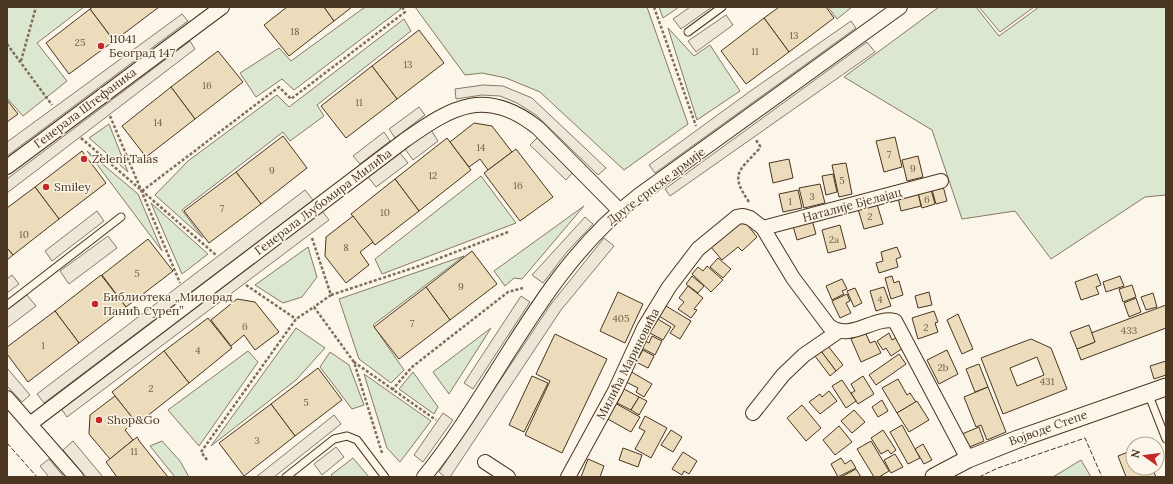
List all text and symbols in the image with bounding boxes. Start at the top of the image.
house number: 18 [290,25,300,38]
house number: 13 [789,29,799,42]
place label: 11041 Београд 147 [109,31,176,60]
house number: 25 [75,36,85,49]
marker: 11041 Београд 147 [96,41,106,51]
house number: 11 [751,45,759,58]
house number: 13 [403,58,413,71]
street label: Генерала Штефаника [30,64,139,151]
house number: 16 [202,79,212,92]
house number: 11 [355,96,363,109]
house number: 14 [153,116,163,129]
house number: 14 [476,141,486,154]
street label: Друге српске армије [604,143,708,227]
street label: Генерала Љубомира Милића [251,145,394,258]
house number: 7 [887,148,892,161]
place label: Zeleni Talas [92,151,158,166]
marker: Zeleni Talas [79,154,89,164]
house number: 9 [910,162,916,175]
house number: 9 [269,164,275,177]
house number: 12 [428,169,438,182]
house number: 5 [839,174,845,187]
place label: Smiley [54,179,92,194]
house number: 16 [513,179,523,192]
marker: Smiley [41,182,51,192]
street label: Наталије Бјелајац [801,184,904,225]
house number: 3 [809,190,815,203]
house number: 6 [924,193,930,206]
house number: 1 [788,195,792,208]
house number: 7 [220,202,225,215]
house number: 10 [380,206,390,219]
house number: 2 [867,210,873,223]
house number: 10 [19,228,29,241]
house number: 2a [829,233,839,246]
house number: 8 [343,241,349,254]
house number: 5 [134,267,140,280]
house number: 9 [458,280,464,293]
place label: Библиотека „Милорад Панић Суреп” [103,289,233,318]
house number: 4 [877,293,883,306]
marker: Библиотека „Милорад Панић Суреп” [90,299,100,309]
street label: Милића Мариновића [593,305,662,422]
house number: 405 [612,312,630,325]
house number: 7 [410,317,415,330]
house number: 6 [242,320,248,333]
house number: 2 [923,321,929,334]
house number: 433 [1121,324,1138,337]
house number: 1 [41,339,45,352]
house number: 4 [195,344,201,357]
house number: 2b [937,361,949,374]
house number: 431 [1040,375,1055,388]
house number: 2 [148,382,154,395]
house number: 5 [303,396,309,409]
street label: Војводе Степе [1007,406,1090,449]
place label: Shop&Go [107,412,160,427]
marker: Shop&Go [94,415,104,425]
house number: 3 [254,434,260,447]
north arrow [1125,436,1165,476]
house number: 11 [130,445,138,458]
text: N [1127,447,1143,459]

